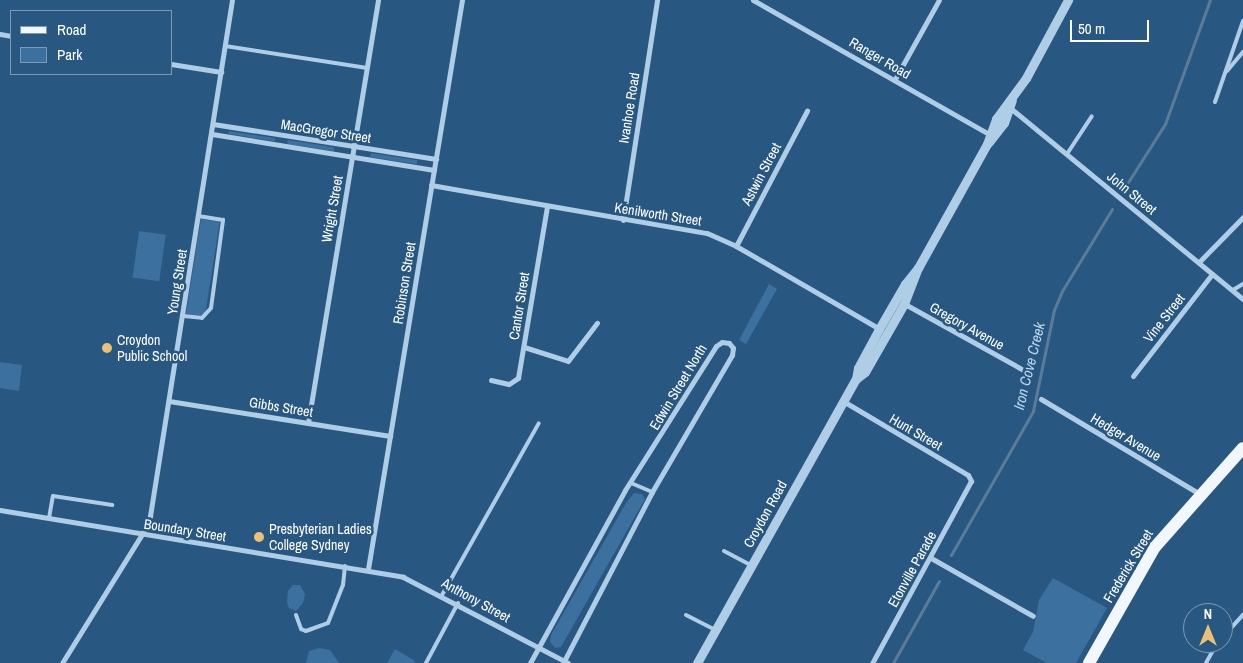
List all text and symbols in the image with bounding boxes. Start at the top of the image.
legend [10,10,172,75]
scale bar [1073,10,1152,42]
text: 50 m [1078,18,1105,39]
text: Road [57,19,86,40]
street label: Ranger Road [846,34,914,82]
text: Park [57,44,82,65]
street label: Ivanhoe Road [615,71,643,145]
street label: MacGregor Street [280,116,372,146]
street label: Astwin Street [738,140,784,208]
street label: John Street [1104,168,1160,218]
street label: Wright Street [318,174,346,244]
street label: Kenilworth Street [613,199,703,229]
street label: Robinson Street [389,241,419,325]
street label: Young Street [164,248,190,316]
street label: Cantor Street [505,271,533,341]
street label: Vine Street [1140,290,1188,346]
street label: Gregory Avenue [926,298,1008,354]
water label: Iron Cove Creek [1009,320,1049,412]
place label: Croydon Public School [117,332,187,364]
street label: Edwin Street North [646,341,710,433]
marker: Croydon Public School [101,342,113,354]
street label: Gibbs Street [248,394,314,420]
street label: Hedger Avenue [1088,409,1164,465]
street label: Hunt Street [887,410,945,454]
street label: Croydon Road [740,478,790,550]
street label: Boundary Street [143,515,227,545]
place label: Presbyterian Ladies College Sydney [269,521,372,554]
street label: Frederick Street [1100,526,1156,606]
street label: Etonville Parade [884,528,940,610]
marker: Presbyterian Ladies College Sydney [253,531,265,543]
street label: Anthony Street [439,574,513,626]
north arrow [1183,603,1233,653]
text: N [1204,605,1212,623]

